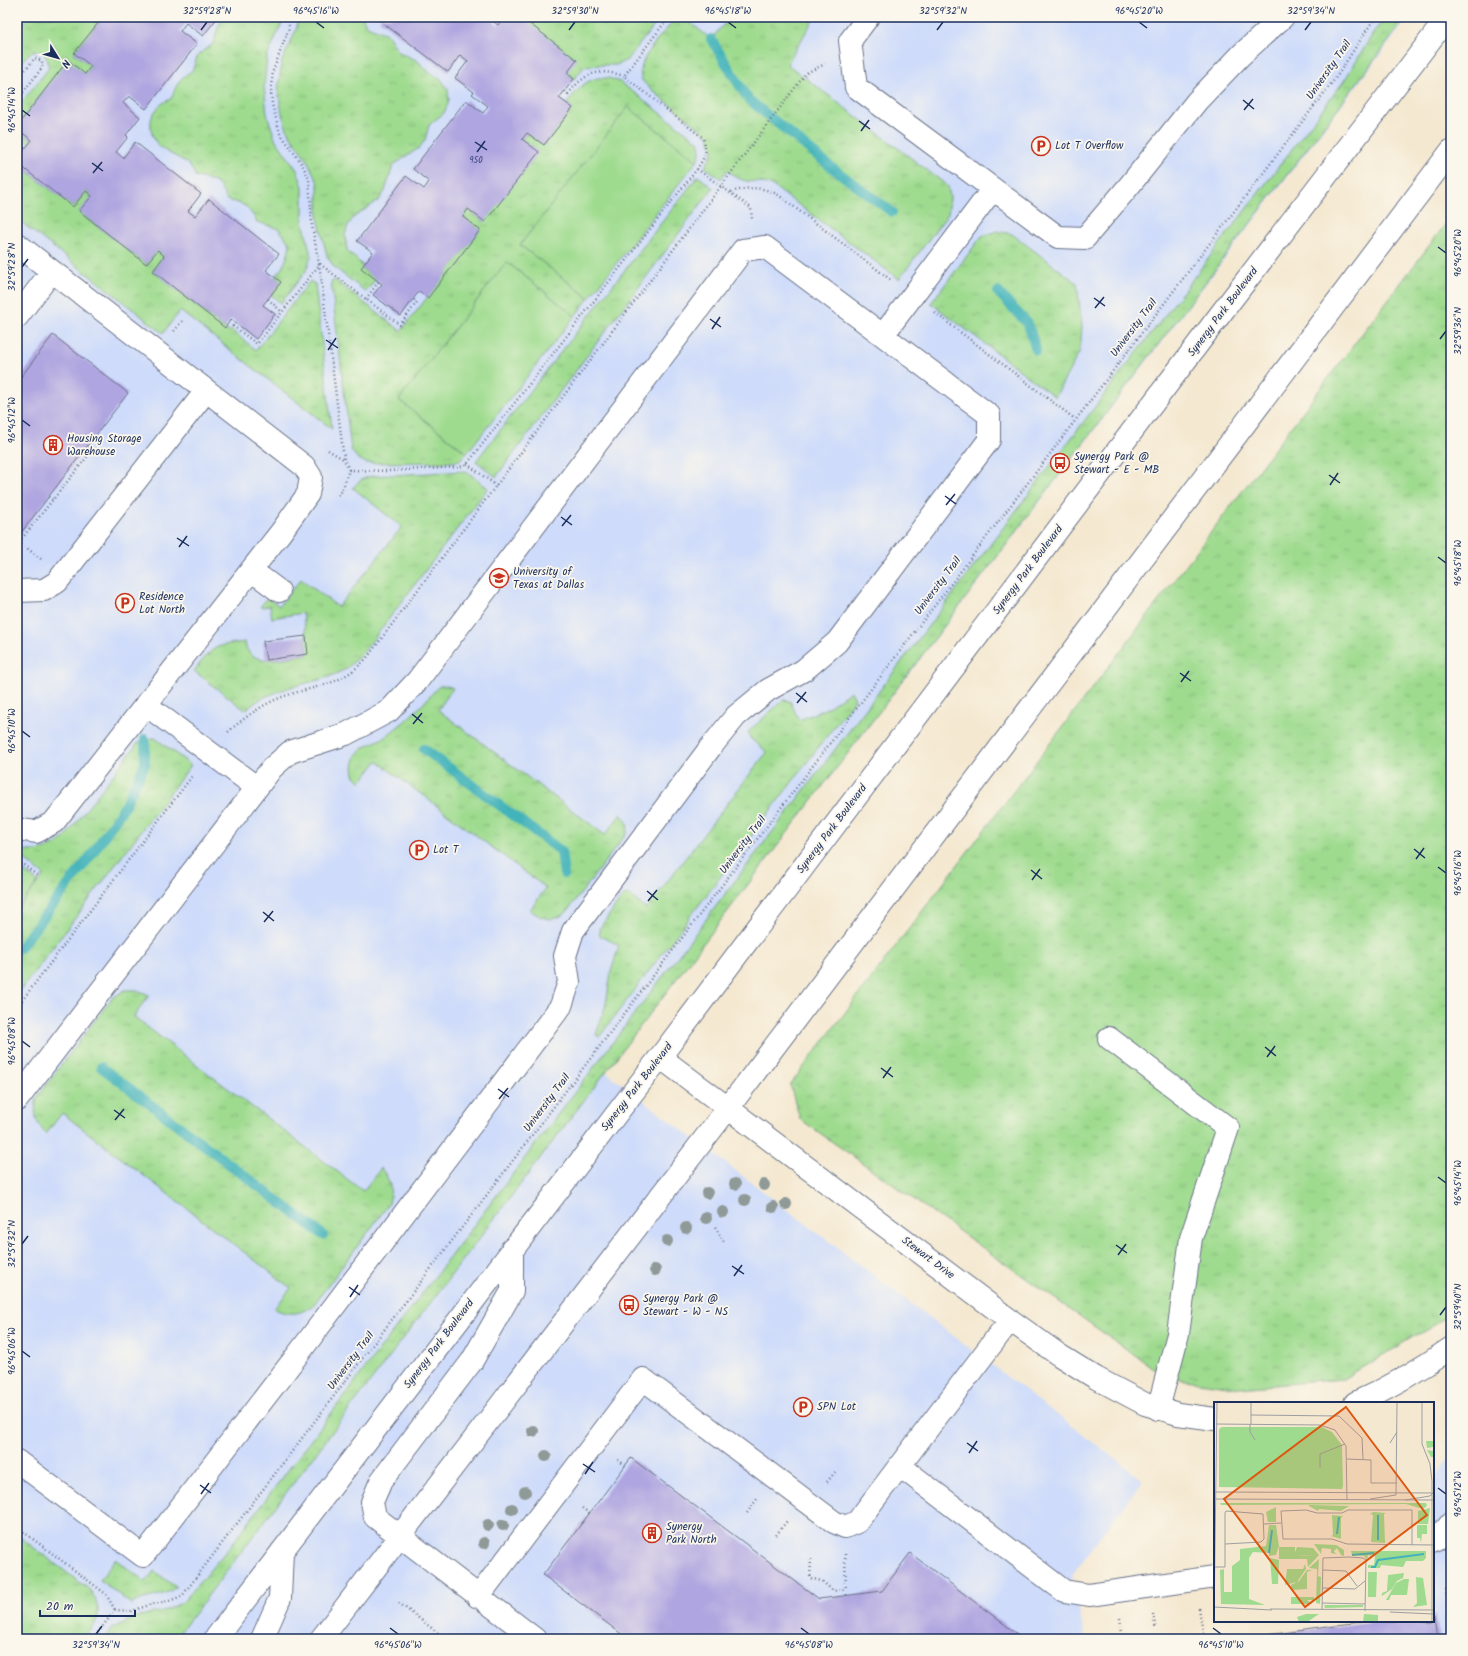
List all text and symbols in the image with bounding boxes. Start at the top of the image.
text: 32°59'28"N [183,3,231,19]
text: 96°45'16"W [293,3,339,19]
text: 32°59'30"N [551,3,599,19]
text: 96°45'18"W [705,3,751,19]
text: 32°59'32"N [919,3,967,19]
text: 96°45'20"W [1115,3,1163,19]
text: 32°59'34"N [1287,3,1335,19]
street label: University Trail [1302,36,1356,104]
north arrow [38,38,78,78]
text: N [56,55,74,72]
text: 96°45'14"W [4,87,20,133]
parking icon: Lot T Overflow [1030,135,1052,157]
place label: Lot T Overflow [1055,137,1124,155]
house number: 950 [469,153,483,168]
text: 96°45'20"W [1450,229,1466,277]
text: 32°59'28"N [4,243,20,291]
street label: Synergy Park Boulevard [1183,263,1263,361]
street label: University Trail [1106,295,1162,361]
text: 32°59'36"N [1450,307,1466,355]
text: 96°45'12"W [4,397,20,443]
place label: Housing Storage Warehouse [67,430,142,461]
building icon: Housing Storage Warehouse [42,434,64,456]
place label: Synergy Park @ Stewart - E - MB [1074,448,1159,479]
bus stop icon: Synergy Park @ Stewart - E - MB [1049,452,1071,474]
street label: Synergy Park Boulevard [988,521,1068,619]
text: 96°45'18"W [1450,540,1466,586]
street label: University Trail [910,553,966,619]
place label: University of Texas at Dallas [513,563,584,594]
school or university icon: University of Texas at Dallas [488,567,510,589]
place label: Residence Lot North [139,588,185,619]
parking icon: Residence Lot North [114,592,136,614]
text: 96°45'10"W [4,708,20,754]
street label: Synergy Park Boulevard [792,780,872,878]
street label: University Trail [715,812,771,878]
parking icon: Lot T [408,839,430,861]
place label: Lot T [433,841,460,859]
text: 96°45'16"W [1450,850,1466,896]
text: 96°45'08"W [4,1017,20,1065]
street label: Synergy Park Boulevard [597,1038,678,1135]
street label: University Trail [519,1070,575,1136]
text: 96°45'14"W [1450,1160,1466,1206]
text: 32°59'32"N [4,1220,20,1268]
street label: Stewart Drive [897,1232,959,1284]
text: 32°59'40"N [1450,1283,1466,1331]
place label: Synergy Park @ Stewart - W - NS [643,1290,728,1321]
bus stop icon: Synergy Park @ Stewart - W - NS [618,1294,640,1316]
street label: Synergy Park Boulevard [399,1295,479,1393]
text: 96°45'06"W [4,1327,20,1375]
street label: University Trail [323,1328,379,1394]
parking icon: SPN Lot [792,1396,814,1418]
place label: SPN Lot [817,1398,857,1416]
inset map [1214,1402,1434,1622]
text: 96°45'12"W [1450,1471,1466,1517]
place label: Synergy Park North [666,1518,717,1549]
building icon: Synergy Park North [641,1522,663,1544]
scale bar [40,1592,135,1618]
text: 20 m [46,1597,74,1616]
text: 32°59'34"N [72,1637,120,1653]
text: 96°45'06"W [374,1637,422,1653]
text: 96°45'08"W [785,1637,833,1653]
text: 96°45'10"W [1198,1637,1244,1653]

